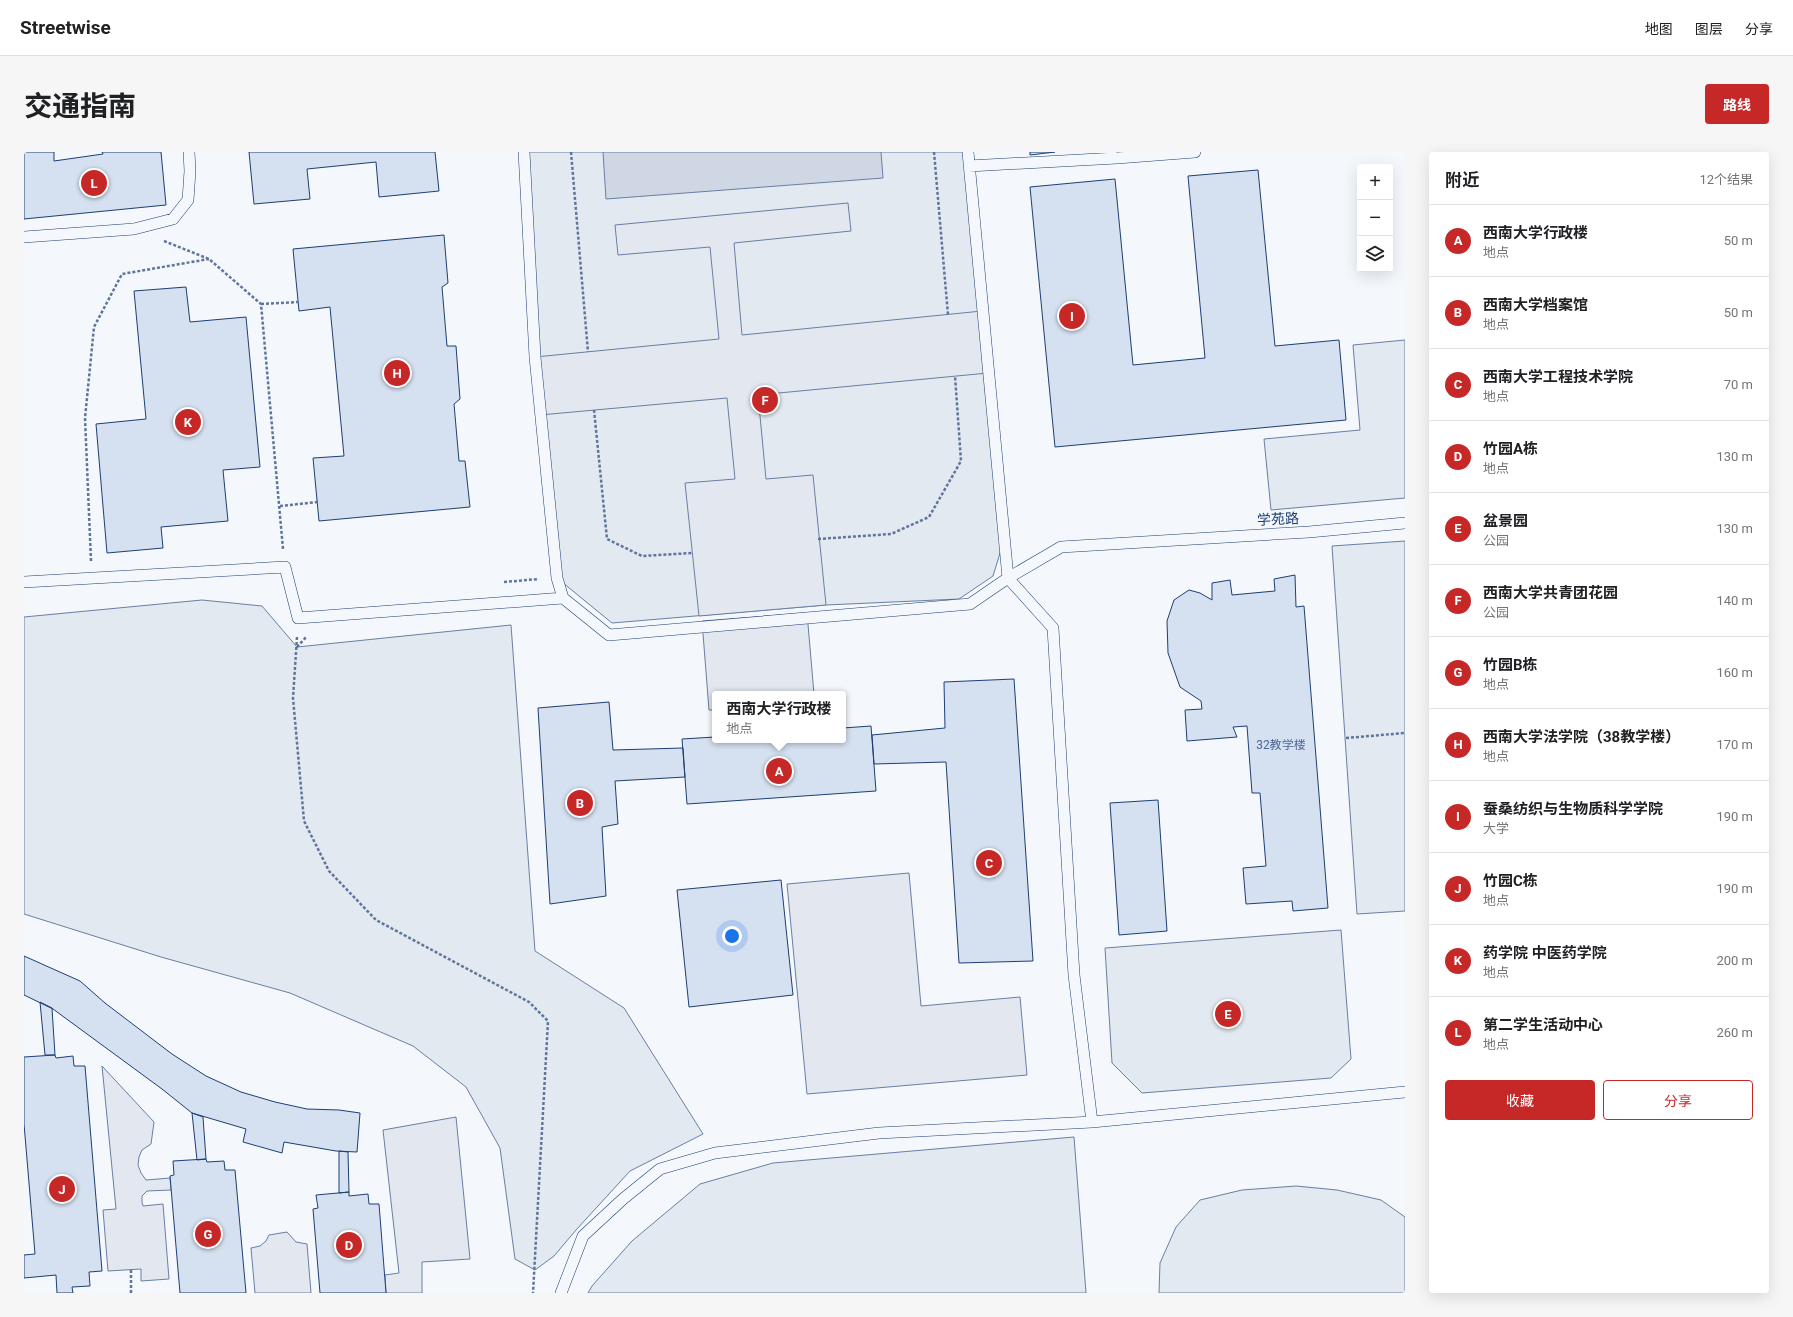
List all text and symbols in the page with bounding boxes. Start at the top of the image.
text: Streetwise [20,16,111,39]
text: 地图 [1645,21,1673,37]
text: 图层 [1695,21,1723,37]
text: 分享 [1745,21,1773,37]
button: 路线 [1705,84,1769,124]
text: 交通指南 [24,90,136,123]
map controls [1357,164,1393,272]
button: + [1357,164,1393,200]
pin: L [81,168,107,198]
text: 附近 [1445,170,1479,190]
text: 12个结果 [1699,172,1753,187]
button: − [1357,200,1393,236]
text: 西南大学行政楼 [1483,224,1588,242]
text: A [1454,233,1462,248]
text: 50 m [1724,233,1753,248]
button: layers [1357,236,1393,272]
text: 地点 [1483,245,1509,260]
text: 西南大学档案馆 [1483,296,1588,314]
pin: I [1059,301,1085,331]
text: B [1454,305,1462,320]
text: 50 m [1724,305,1753,320]
text: 地点 [1483,317,1509,332]
pin: H [384,358,410,388]
text: 西南大学工程技术学院 [1483,368,1633,386]
text: C [1454,377,1462,392]
text: 70 m [1724,377,1753,392]
pin: F [752,385,778,415]
text: 地点 [1483,389,1509,404]
pin: K [175,407,201,437]
text: 竹园A栋 [1483,440,1538,458]
text: D [1454,449,1462,464]
text: 130 m [1716,449,1753,464]
text: 地点 [1483,461,1509,476]
street label: 学苑路 [1257,510,1299,528]
text: 盆景园 [1483,512,1528,530]
text: E [1454,521,1462,536]
text: 130 m [1716,521,1753,536]
text: 公园 [1483,533,1509,548]
text: 西南大学共青团花园 [1483,584,1618,602]
text: F [1454,593,1462,608]
text: 140 m [1716,593,1753,608]
text: 公园 [1483,605,1509,620]
text: 竹园B栋 [1483,656,1538,674]
text: G [1454,665,1462,680]
text: 160 m [1716,665,1753,680]
text: 地点 [1483,677,1509,692]
popup [712,691,846,743]
text: 西南大学行政楼 [726,700,832,718]
text: 地点 [726,721,753,736]
text: 西南大学法学院（38教学楼） [1483,728,1680,746]
text: H [1453,737,1463,752]
text: 170 m [1716,737,1753,752]
house number: 32教学楼 [1256,738,1306,752]
text: 地点 [1483,749,1509,764]
pin: A [766,756,792,786]
pin: B [567,788,593,818]
text: 蚕桑纺织与生物质科学学院 [1483,800,1663,818]
text: I [1456,809,1460,824]
text: 190 m [1716,809,1753,824]
text: 大学 [1483,821,1509,836]
pin: C [976,848,1002,878]
text: 竹园C栋 [1483,872,1538,890]
text: J [1454,881,1462,896]
text: 190 m [1716,881,1753,896]
text: 地点 [1483,893,1509,908]
your location [722,926,742,946]
text: 药学院 中医药学院 [1483,944,1607,962]
text: K [1454,953,1462,968]
text: 200 m [1716,953,1753,968]
text: 地点 [1483,965,1509,980]
pin: E [1215,999,1241,1029]
text: 第二学生活动中心 [1483,1016,1603,1034]
text: L [1454,1025,1462,1040]
text: 260 m [1716,1025,1753,1040]
text: 地点 [1483,1037,1509,1052]
button: 收藏 [1445,1080,1595,1120]
button: 分享 [1603,1080,1753,1120]
pin: J [49,1174,75,1204]
pin: G [195,1219,221,1249]
pin: D [336,1230,362,1260]

